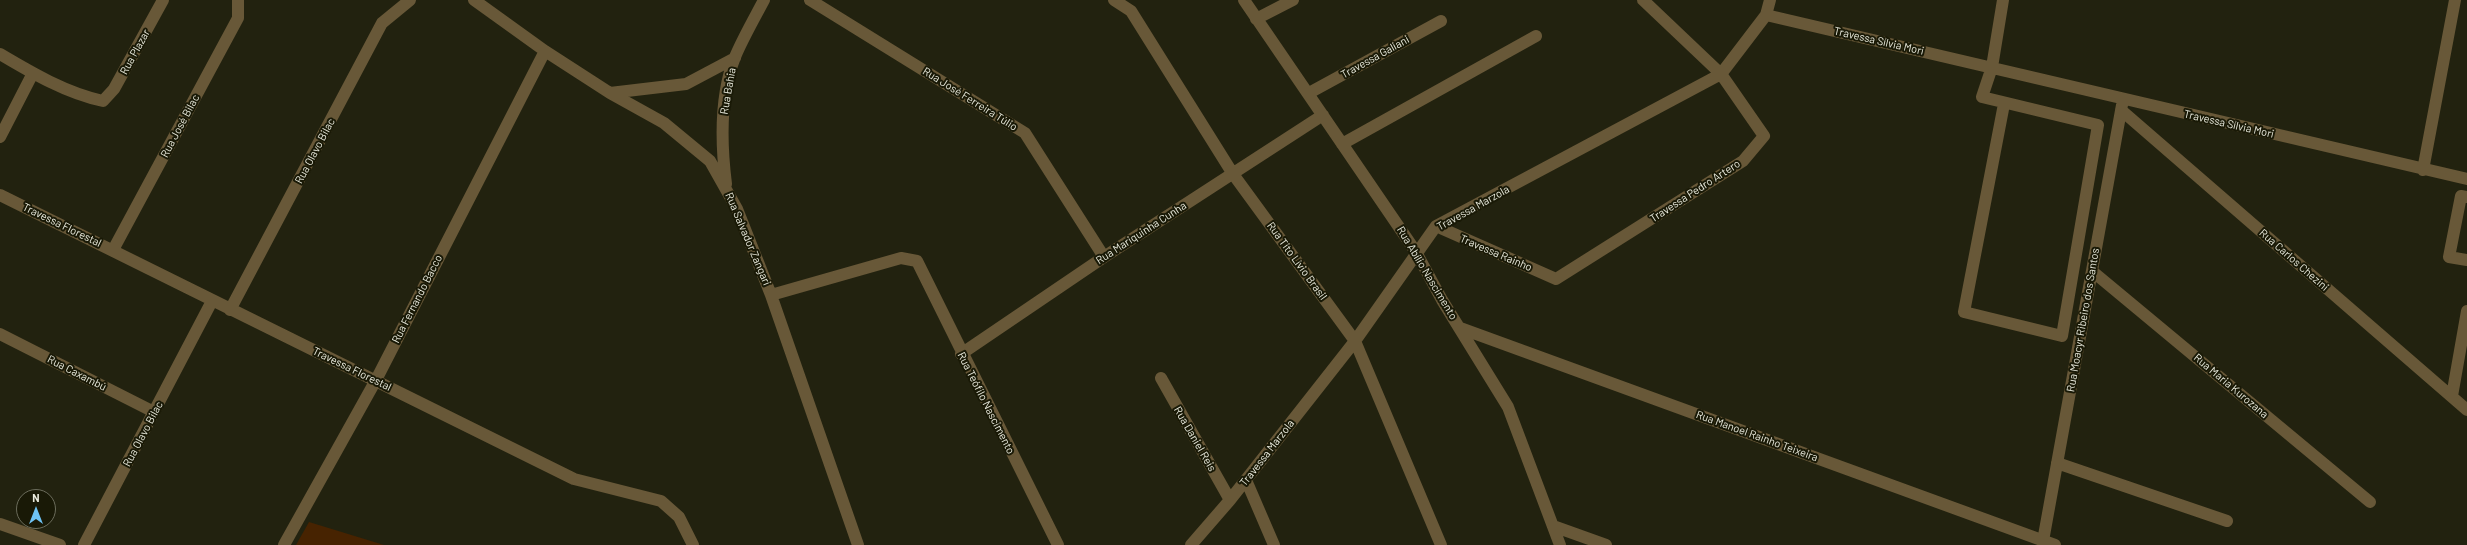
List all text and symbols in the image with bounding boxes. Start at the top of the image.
street label: Travessa Sílvia Mori [1833,24,1925,58]
street label: Rua Plazar [117,27,153,77]
street label: Travessa Galiani [1338,33,1412,81]
street label: Rua José Ferreira Túlio [920,64,1020,134]
street label: Rua Bahia [717,67,739,115]
street label: Rua José Bilac [158,92,202,160]
street label: Travessa Sílvia Mori [2183,107,2275,141]
street label: Rua Olavo Bilac [292,116,338,186]
street label: Travessa Pedro Artero [1647,157,1743,225]
street label: Travessa Marzola [1434,183,1512,233]
street label: Rua Salvador Zangari [722,190,774,288]
street label: Rua Mariquinha Cunha [1093,199,1189,267]
street label: Travessa Florestal [20,200,104,250]
street label: Rua Tito Lívio Brasil [1264,219,1330,303]
street label: Rua Abílio Nascimento [1394,224,1460,322]
street label: Rua Carlos Chezini [2257,226,2331,294]
street label: Travessa Rainho [1458,232,1534,274]
street label: Rua Moacyr Ribeiro dos Santos [2064,247,2102,393]
street label: Rua Fernando Bacco [389,253,445,345]
street label: Travessa Florestal [310,344,394,394]
street label: Rua Teófilo Nascimento [955,350,1017,456]
street label: Rua Maria Kurozana [2191,351,2271,421]
street label: Rua Caxambú [45,352,109,394]
street label: Rua Olavo Bilac [120,399,166,469]
street label: Rua Daniel Reis [1171,404,1219,474]
street label: Rua Manoel Rainho Teixeira [1694,408,1820,464]
street label: Travessa Marzola [1237,417,1297,489]
north arrow [16,489,56,529]
text: N [32,491,40,504]

